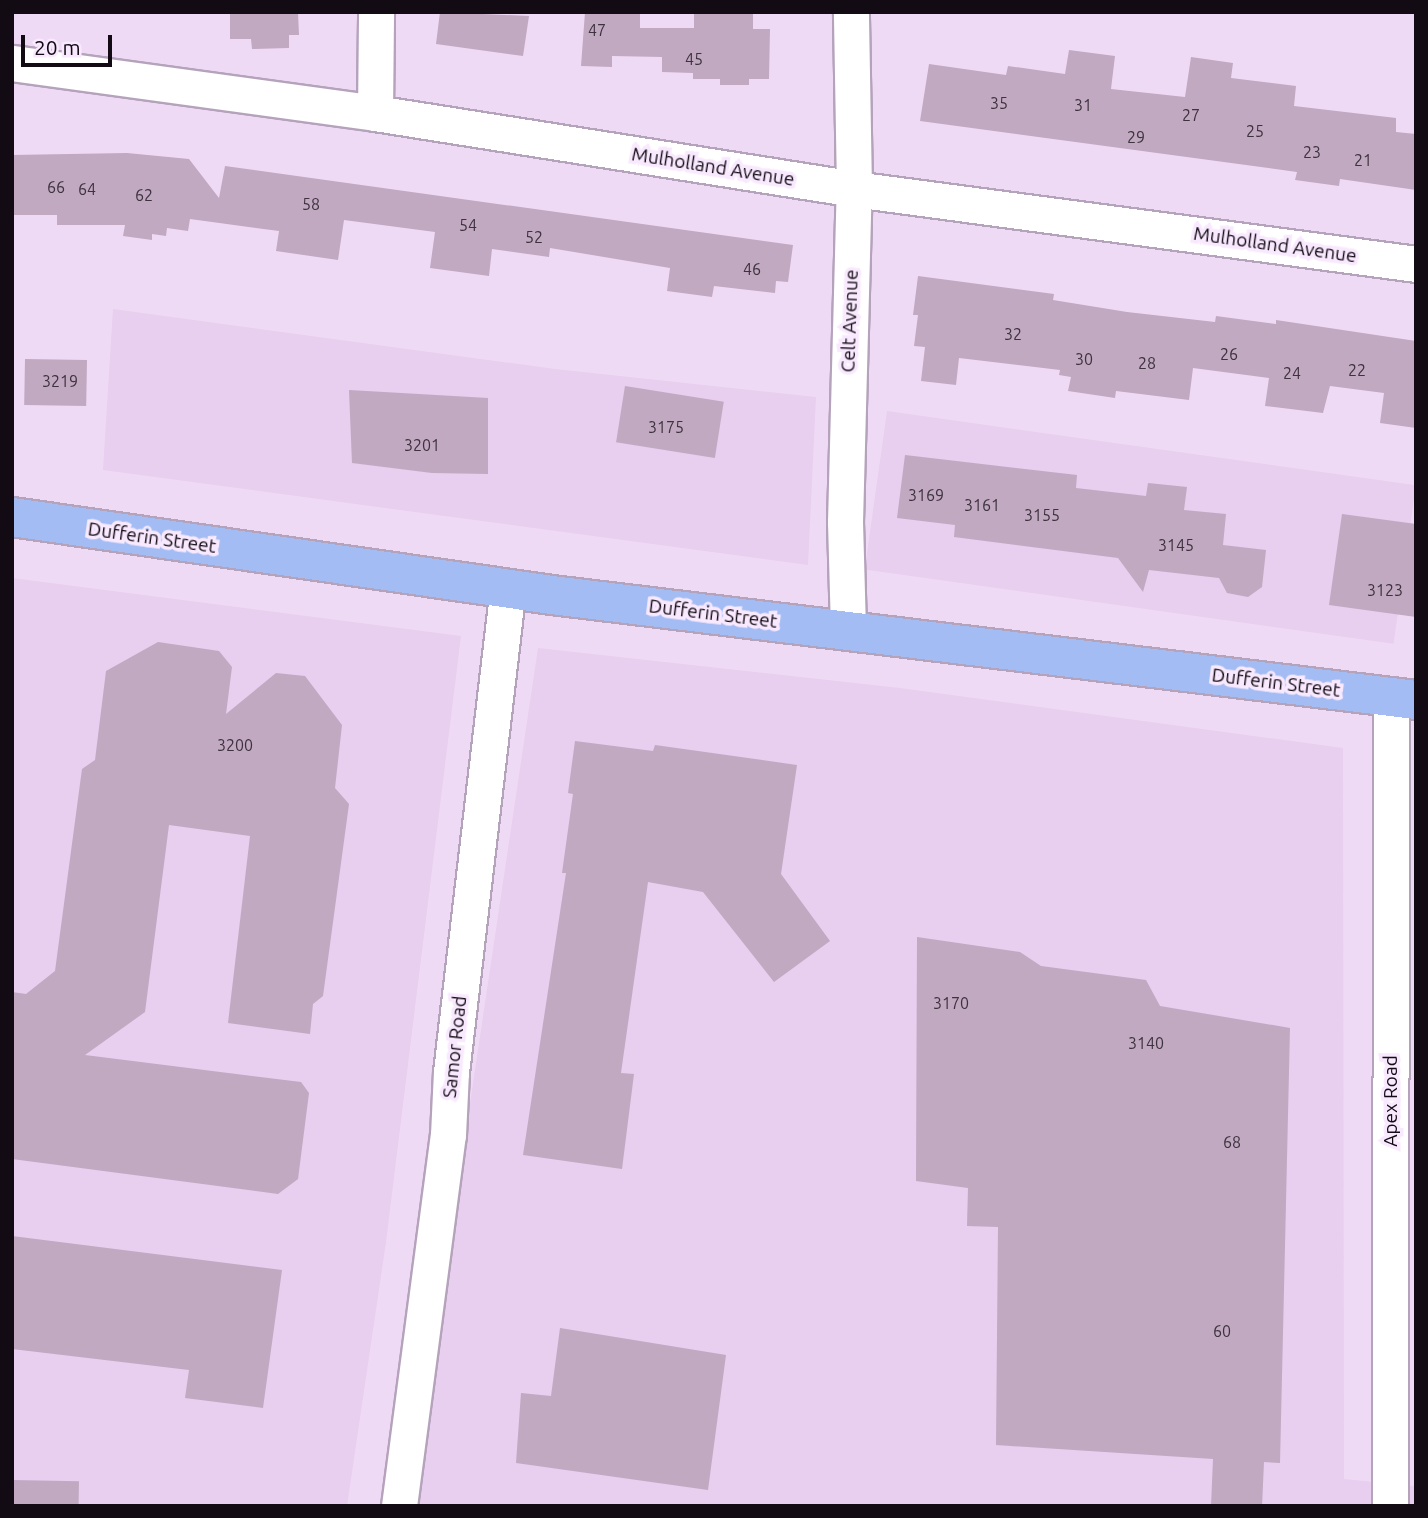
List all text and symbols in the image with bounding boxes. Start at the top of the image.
house number: 47 [588,20,606,40]
scale bar [24,21,116,65]
text: 20 m [34,35,81,59]
house number: 45 [685,49,703,69]
house number: 35 [990,93,1008,113]
house number: 31 [1074,95,1092,115]
house number: 27 [1182,105,1200,125]
house number: 25 [1246,121,1264,141]
house number: 29 [1127,127,1145,147]
house number: 23 [1303,142,1321,162]
street label: Mulholland Avenue [630,143,796,191]
house number: 21 [1354,150,1372,170]
house number: 66 [47,177,65,197]
house number: 64 [78,179,96,199]
house number: 62 [135,185,153,205]
house number: 58 [302,194,320,214]
house number: 54 [459,215,477,235]
street label: Mulholland Avenue [1192,222,1358,268]
house number: 52 [525,227,543,247]
house number: 46 [743,259,761,279]
street label: Celt Avenue [837,269,863,373]
house number: 32 [1004,324,1022,344]
house number: 26 [1220,344,1238,364]
house number: 30 [1075,349,1093,369]
house number: 28 [1138,353,1156,373]
house number: 22 [1348,360,1366,380]
house number: 24 [1283,363,1301,383]
house number: 3219 [42,371,78,391]
house number: 3175 [648,417,684,437]
house number: 3201 [404,435,440,455]
house number: 3169 [908,485,944,505]
house number: 3161 [964,495,1000,515]
house number: 3155 [1024,505,1060,525]
street label: Dufferin Street [86,518,218,558]
house number: 3145 [1158,535,1194,555]
house number: 3123 [1367,580,1403,600]
street label: Dufferin Street [647,595,779,633]
street label: Dufferin Street [1210,664,1342,702]
house number: 3200 [217,735,253,755]
house number: 3170 [933,993,969,1013]
street label: Samor Road [438,995,472,1099]
house number: 3140 [1128,1033,1164,1053]
street label: Apex Road [1380,1055,1402,1147]
house number: 68 [1223,1132,1241,1152]
house number: 60 [1213,1321,1231,1341]

